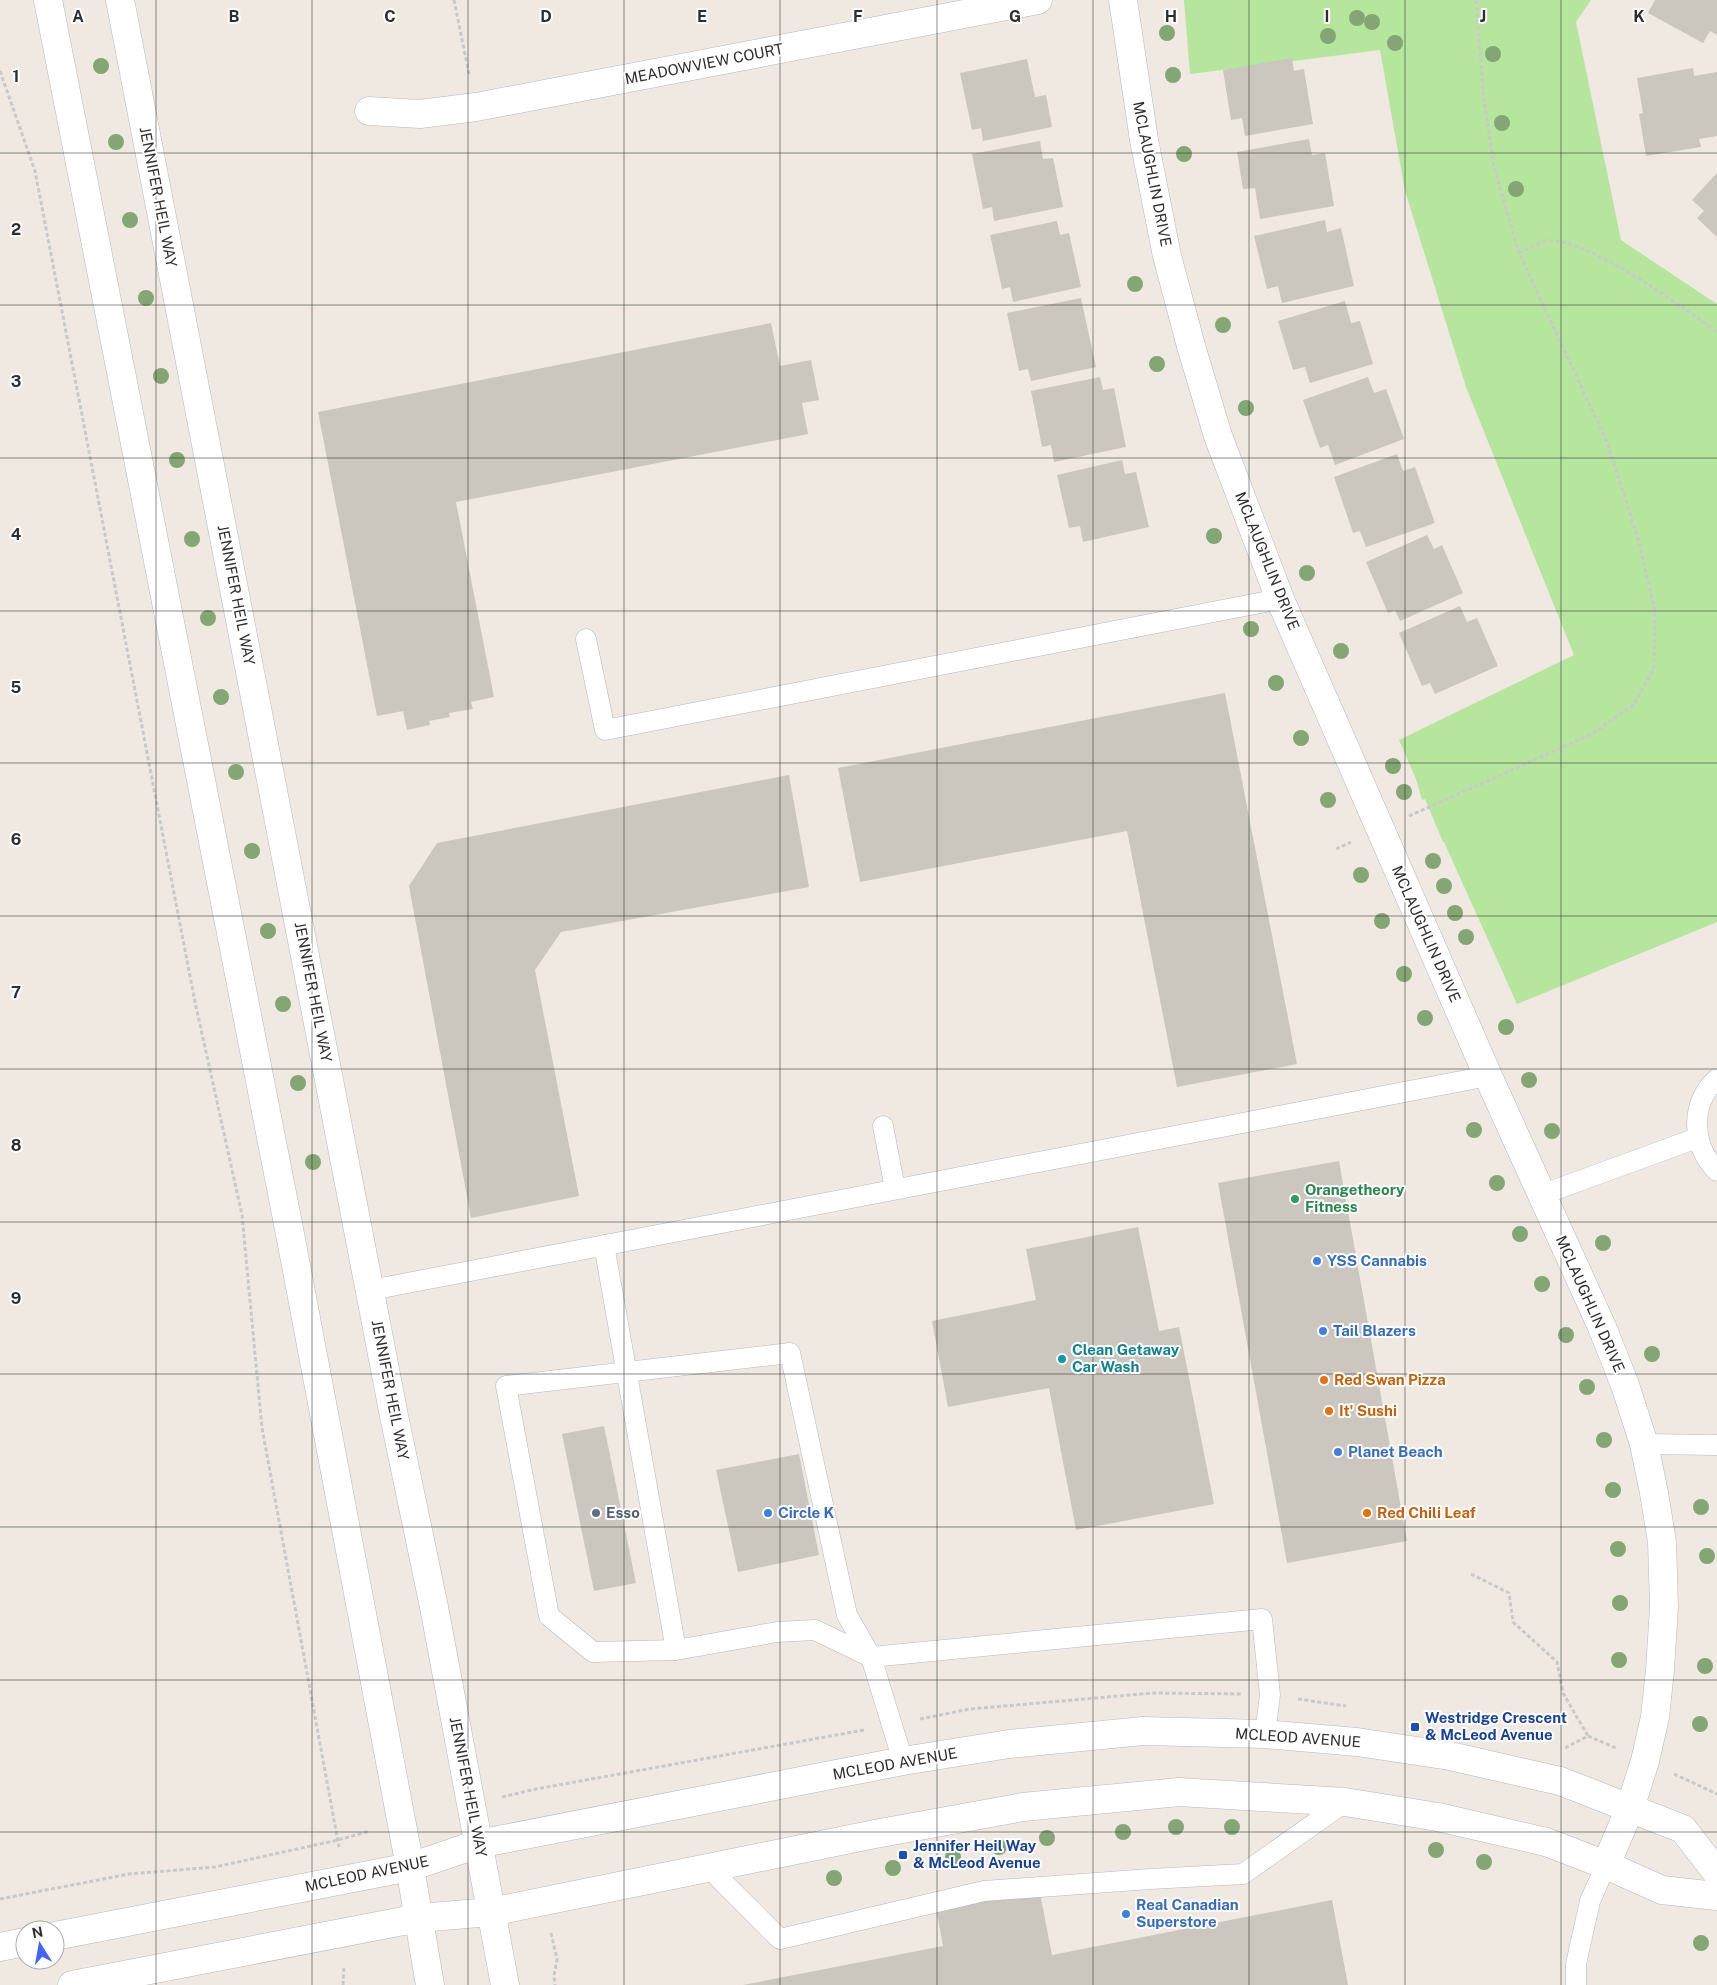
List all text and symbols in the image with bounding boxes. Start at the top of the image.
text: A [72,7,84,26]
text: B [229,7,240,26]
text: C [384,7,396,26]
text: D [540,7,552,26]
text: E [697,7,707,26]
text: F [853,7,863,26]
text: G [1009,7,1021,26]
text: H [1165,7,1177,26]
text: I [1325,7,1329,26]
text: J [1480,7,1486,26]
text: K [1633,7,1645,26]
street label: MEADOWVIEW COURT [623,40,785,87]
text: 1 [13,67,19,86]
street label: MCLAUGHLIN DRIVE [1130,100,1175,248]
street label: JENNIFER HEIL WAY [137,125,180,268]
text: 2 [11,220,21,239]
text: 3 [11,372,21,391]
street label: MCLAUGHLIN DRIVE [1232,489,1303,632]
street label: JENNIFER HEIL WAY [215,523,258,666]
text: 4 [11,525,22,544]
text: 5 [11,678,22,697]
text: 6 [11,830,21,849]
street label: MCLAUGHLIN DRIVE [1389,863,1464,1005]
street label: JENNIFER HEIL WAY [292,920,335,1063]
text: 7 [11,983,21,1002]
text: 8 [11,1136,22,1155]
place label: Orangetheory Fitness [1305,1181,1405,1215]
marker: Orangetheory Fitness [1289,1193,1301,1205]
street label: MCLAUGHLIN DRIVE [1553,1233,1628,1375]
place label: YSS Cannabis [1327,1252,1427,1269]
marker: YSS Cannabis [1311,1255,1323,1267]
text: 9 [11,1289,21,1308]
street label: JENNIFER HEIL WAY [369,1318,412,1461]
place label: Tail Blazers [1333,1322,1416,1339]
marker: Tail Blazers [1317,1325,1329,1337]
place label: Clean Getaway Car Wash [1072,1341,1180,1375]
marker: Clean Getaway Car Wash [1056,1353,1068,1365]
place label: Red Swan Pizza [1334,1371,1446,1388]
marker: Red Swan Pizza [1318,1374,1330,1386]
place label: It' Sushi [1339,1402,1397,1419]
marker: It' Sushi [1323,1405,1335,1417]
place label: Planet Beach [1348,1443,1443,1460]
marker: Planet Beach [1332,1446,1344,1458]
place label: Esso [606,1504,640,1521]
place label: Circle K [778,1504,835,1521]
place label: Red Chili Leaf [1377,1504,1476,1521]
marker: Esso [590,1507,602,1519]
marker: Circle K [762,1507,774,1519]
marker: Red Chili Leaf [1361,1507,1373,1519]
place label: Westridge Crescent & McLeod Avenue [1425,1709,1567,1743]
street label: JENNIFER HEIL WAY [447,1715,490,1858]
marker: Westridge Crescent & McLeod Avenue [1409,1721,1421,1733]
street label: MCLEOD AVENUE [1235,1725,1362,1750]
street label: MCLEOD AVENUE [831,1744,958,1783]
place label: Jennifer Heil Way & McLeod Avenue [913,1837,1041,1871]
marker: Jennifer Heil Way & McLeod Avenue [897,1849,909,1861]
street label: MCLEOD AVENUE [303,1852,430,1895]
place label: Real Canadian Superstore [1136,1896,1239,1930]
marker: Real Canadian Superstore [1120,1908,1132,1920]
north arrow [15,1920,65,1970]
text: N [31,1923,44,1941]

